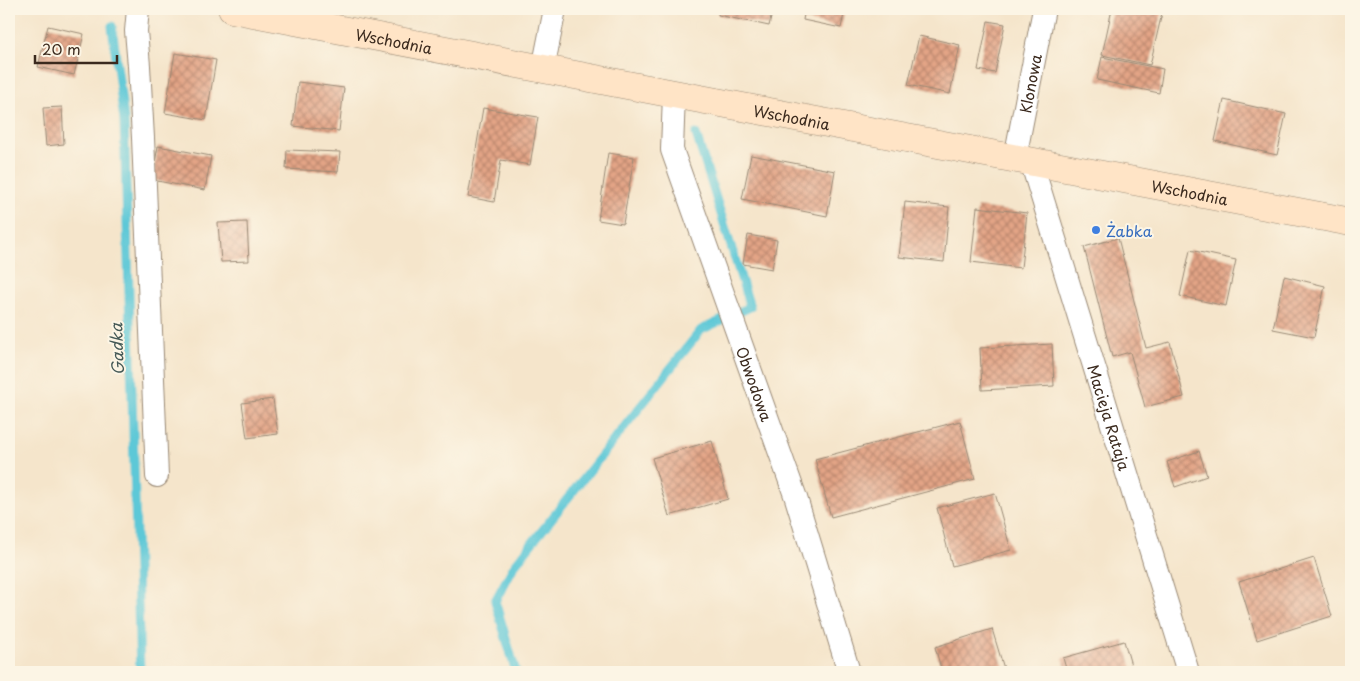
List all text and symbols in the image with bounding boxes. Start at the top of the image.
street label: Wschodnia [354,22,435,59]
scale bar [35,32,118,64]
text: 20 m [42,37,81,60]
street label: Klonowa [1013,51,1047,115]
street label: Wschodnia [751,98,833,135]
street label: Wschodnia [1149,173,1231,210]
place label: Żabka [1106,219,1153,242]
marker: Żabka [1090,224,1102,236]
water label: Gadka [103,321,129,376]
street label: Obwodowa [731,343,779,424]
street label: Macieja Rataja [1083,361,1137,474]

